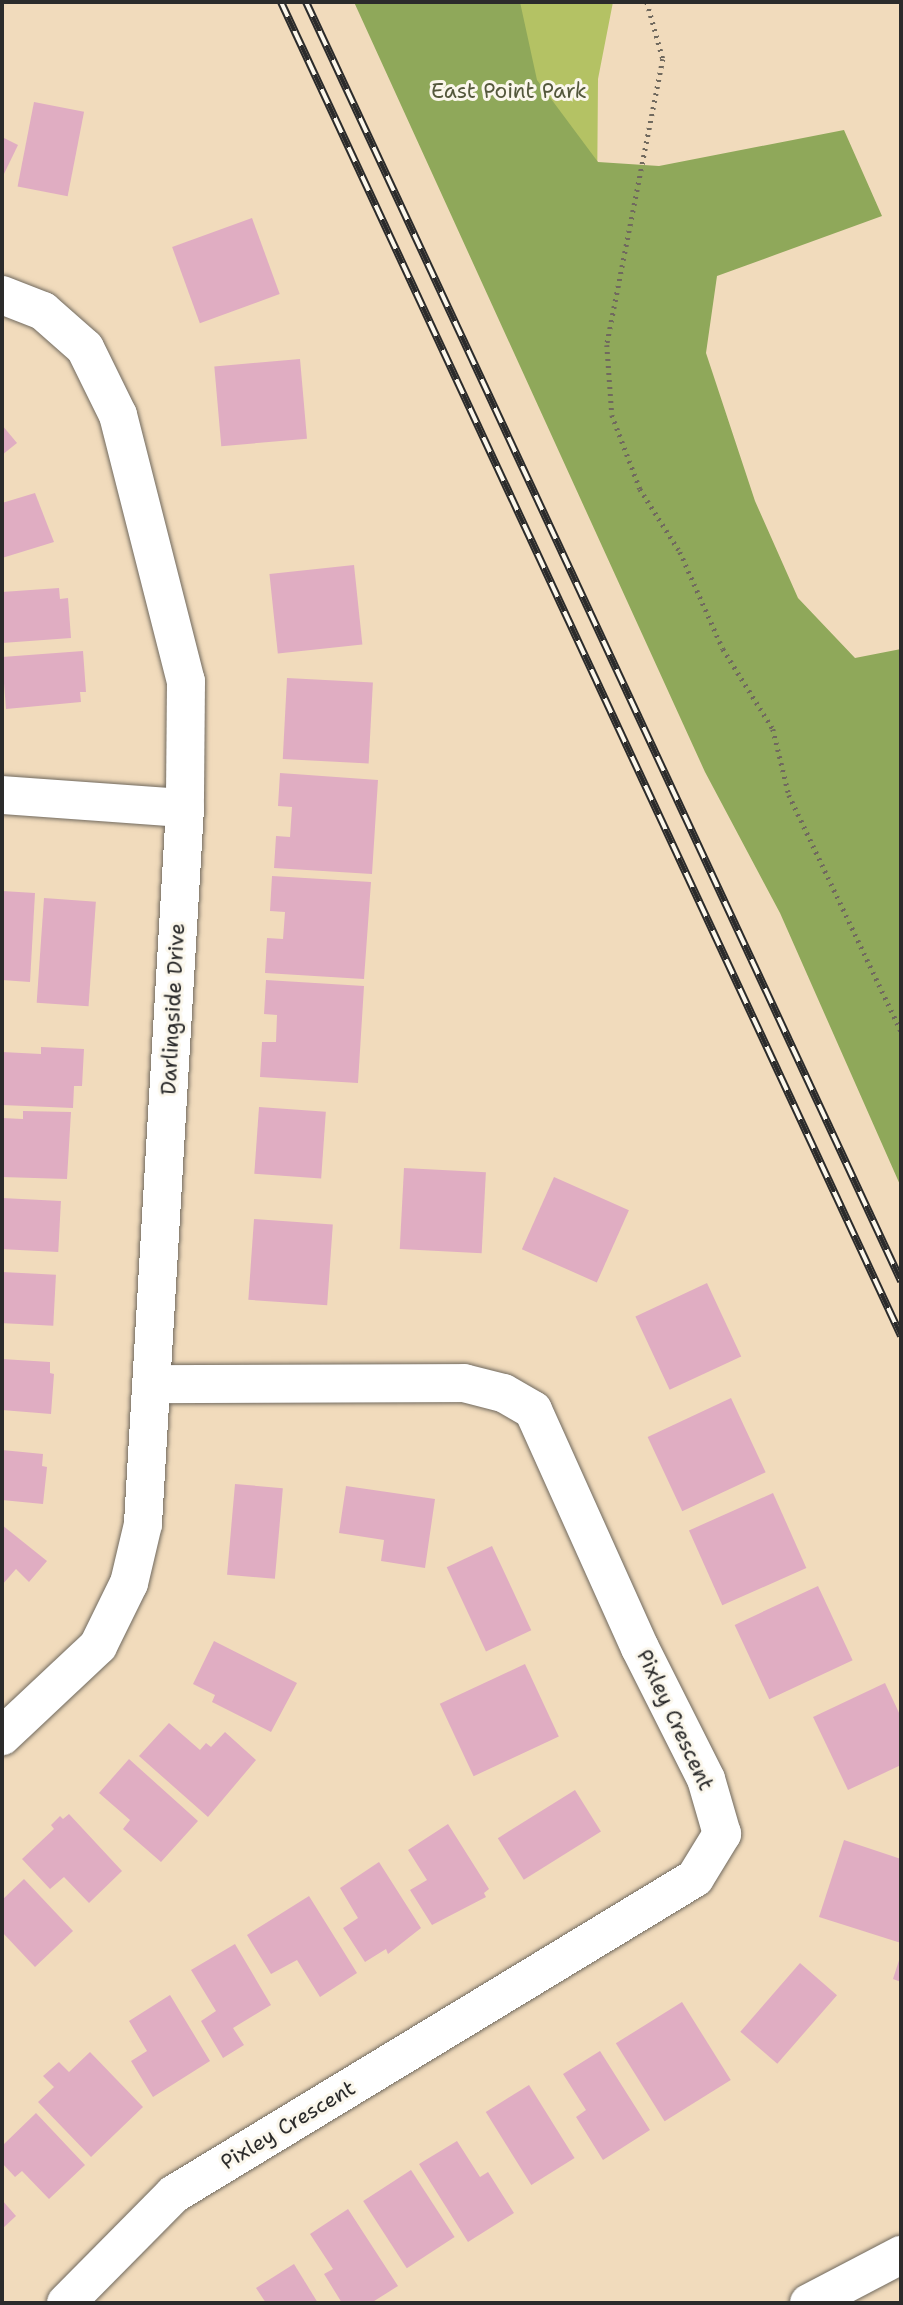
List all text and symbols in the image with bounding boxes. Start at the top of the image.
park label: East Point Park [431,78,587,104]
street label: Darlingside Drive [156,922,190,1096]
street label: Pixley Crescent [631,1646,719,1794]
street label: Pixley Crescent [216,2075,360,2175]

